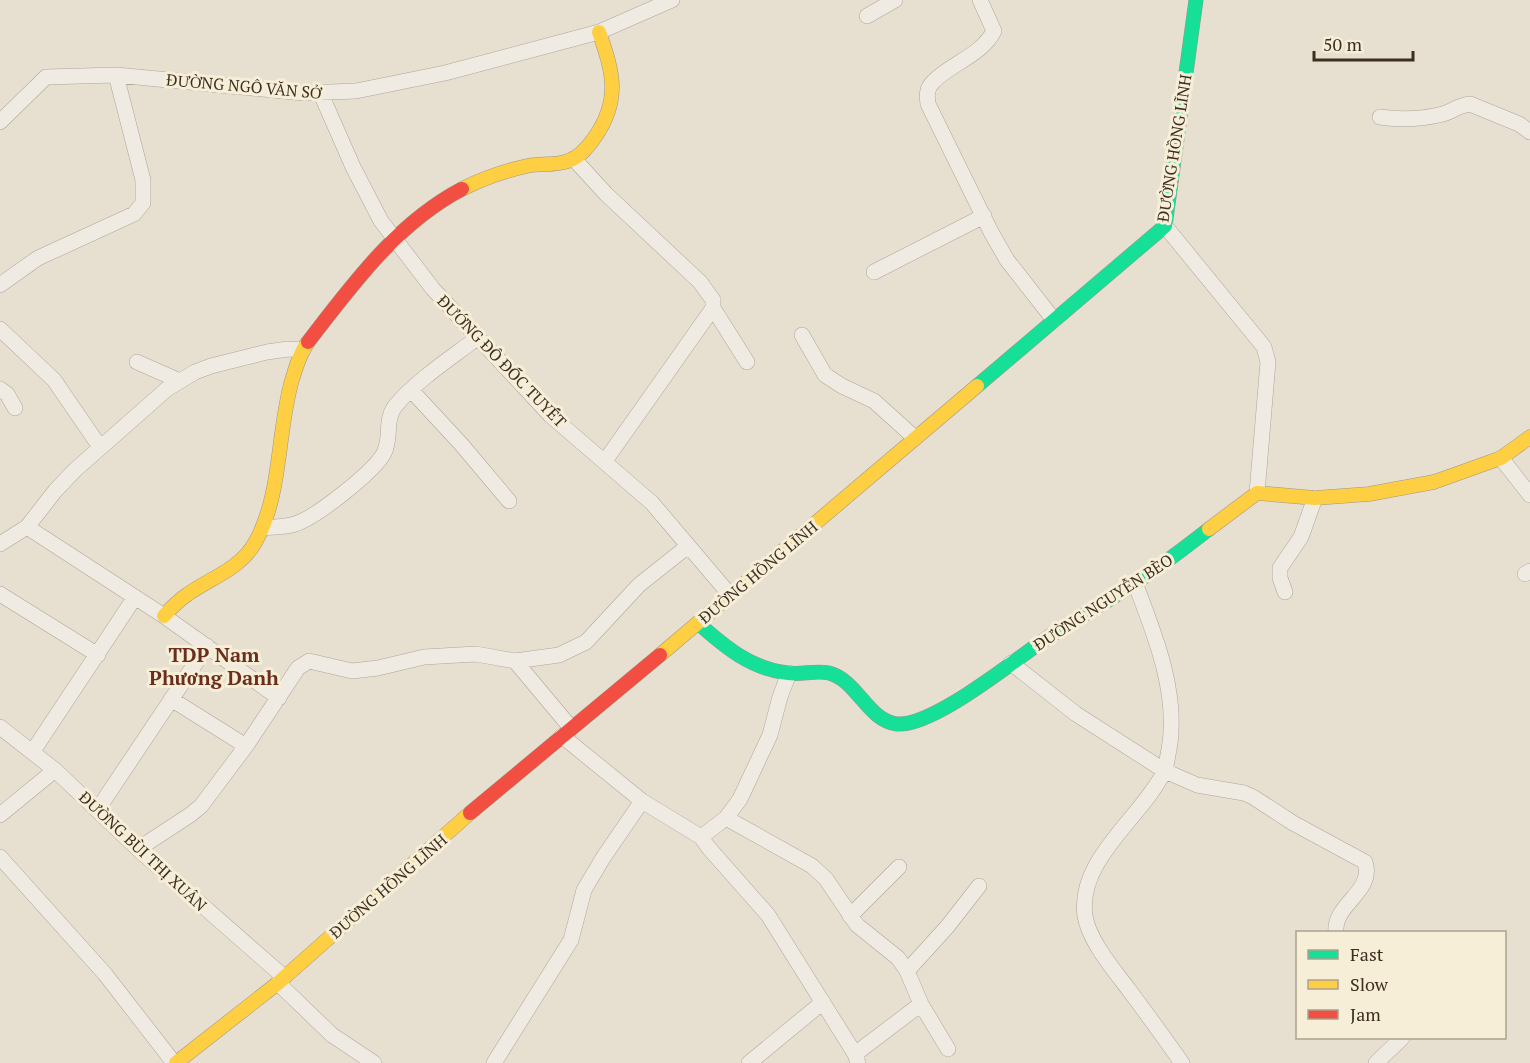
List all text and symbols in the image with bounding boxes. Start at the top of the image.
scale bar [1314,24,1413,62]
text: 50 m [1323,32,1363,56]
street label: ĐƯỜNG NGÔ VĂN SỞ [165,68,324,104]
street label: ĐƯỜNG HỒNG LĨNH [1151,72,1197,223]
street label: ĐƯỚNG ĐÔ ĐỐC TUYẾT [433,290,571,432]
street label: ĐƯỜNG HỒNG LĨNH [694,515,822,628]
street label: ĐƯỜNG NGUYỄN BÈO [1029,549,1177,655]
district label: TDP Nam Phương Danh [149,641,279,691]
street label: ĐƯỜNG BÙI THỊ XUÂN [74,786,212,916]
street label: ĐƯỜNG HỒNG LĨNH [324,829,452,943]
legend [1296,931,1506,1039]
text: Fast [1350,942,1384,966]
text: Slow [1350,972,1389,996]
text: Jam [1350,1002,1381,1026]

